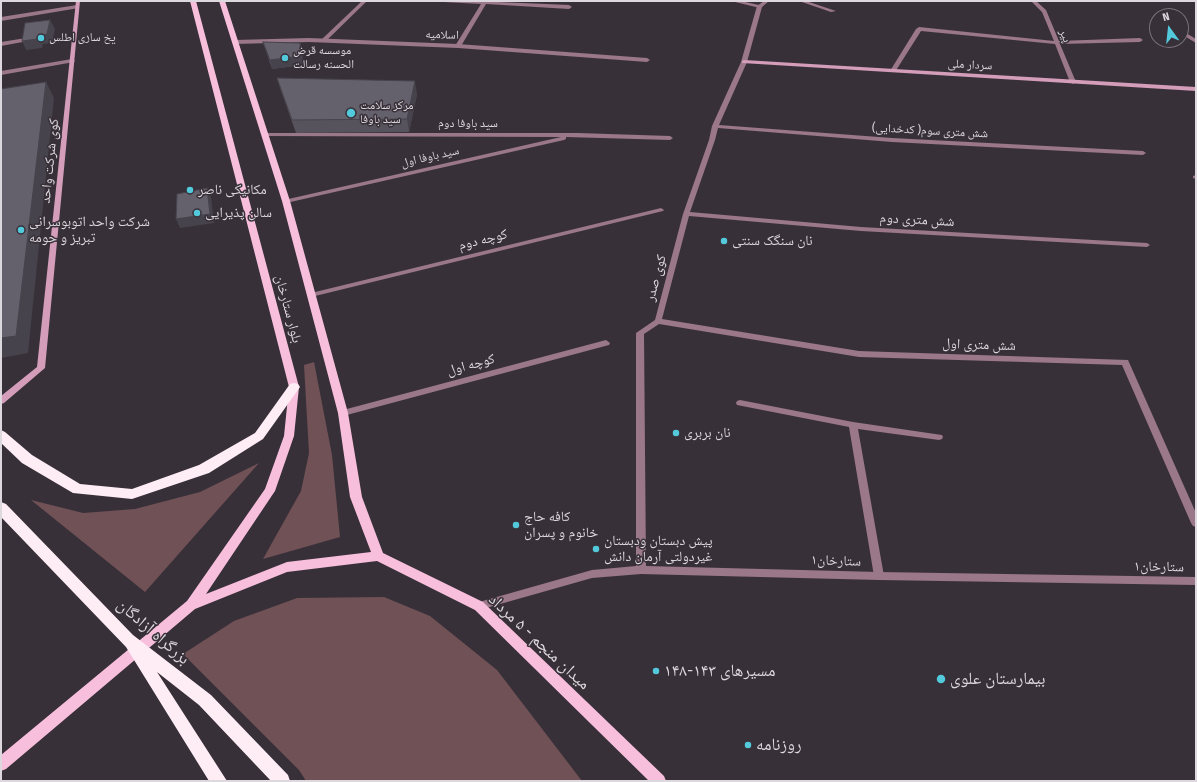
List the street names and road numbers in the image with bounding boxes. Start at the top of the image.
street label: اسلامیه [425,27,459,43]
street label: پیر [1056,27,1074,45]
street label: سردار ملی [947,57,993,73]
street label: سید باوفا دوم [438,117,498,131]
street label: کوی شرکت واحد [37,118,63,204]
street label: (کدخدایی )شش متری سوم [872,121,988,141]
street label: سید باوفا اول [400,143,460,171]
street label: شش متری دوم [879,210,955,230]
street label: کوچه دوم [457,226,509,254]
street label: کوی صدر [642,253,670,303]
street label: بلوار ستارخان [271,273,305,345]
street label: شش متری اول [942,335,1016,355]
street label: کوچه اول [445,351,497,379]
street label: ستارخان۱ [811,552,861,570]
street label: ستارخان۱ [1134,558,1184,576]
street label: میدان منجم - ۵ مرداد [484,590,594,694]
street label: بزرگراه آزادگان [112,595,194,669]

